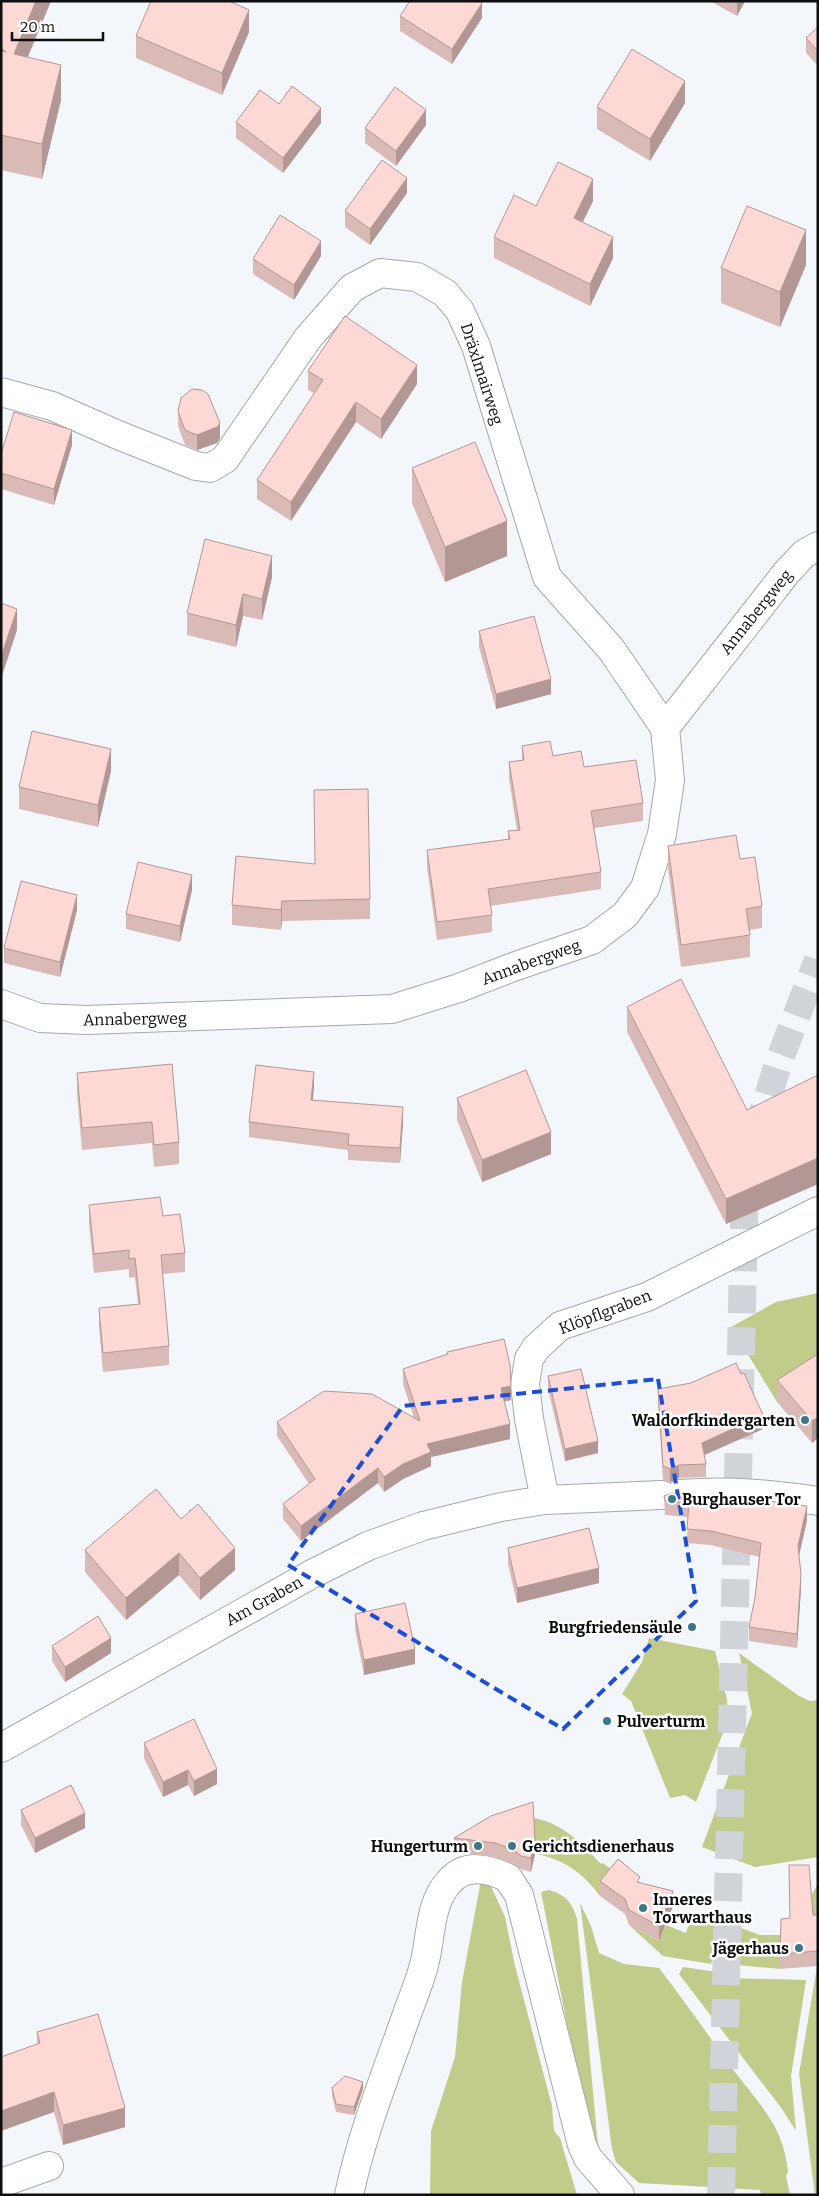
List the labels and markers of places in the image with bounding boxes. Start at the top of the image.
place label: Waldorfkindergarten [632,1411,796,1430]
marker: Waldorfkindergarten [799,1414,811,1426]
place label: Burghauser Tor [682,1490,801,1509]
marker: Burghauser Tor [666,1493,678,1505]
place label: Burgfriedensäule [548,1618,682,1637]
marker: Burgfriedensäule [686,1621,698,1633]
place label: Pulverturm [617,1712,706,1731]
marker: Pulverturm [601,1715,613,1727]
place label: Hungerturm [371,1837,469,1856]
place label: Gerichtsdienerhaus [522,1837,674,1856]
marker: Hungerturm [472,1840,484,1852]
marker: Gerichtsdienerhaus [506,1840,518,1852]
place label: Inneres Torwarthaus [653,1890,752,1927]
marker: Inneres Torwarthaus [637,1902,649,1914]
place label: Jägerhaus [712,1939,789,1958]
marker: Jägerhaus [793,1942,805,1954]

